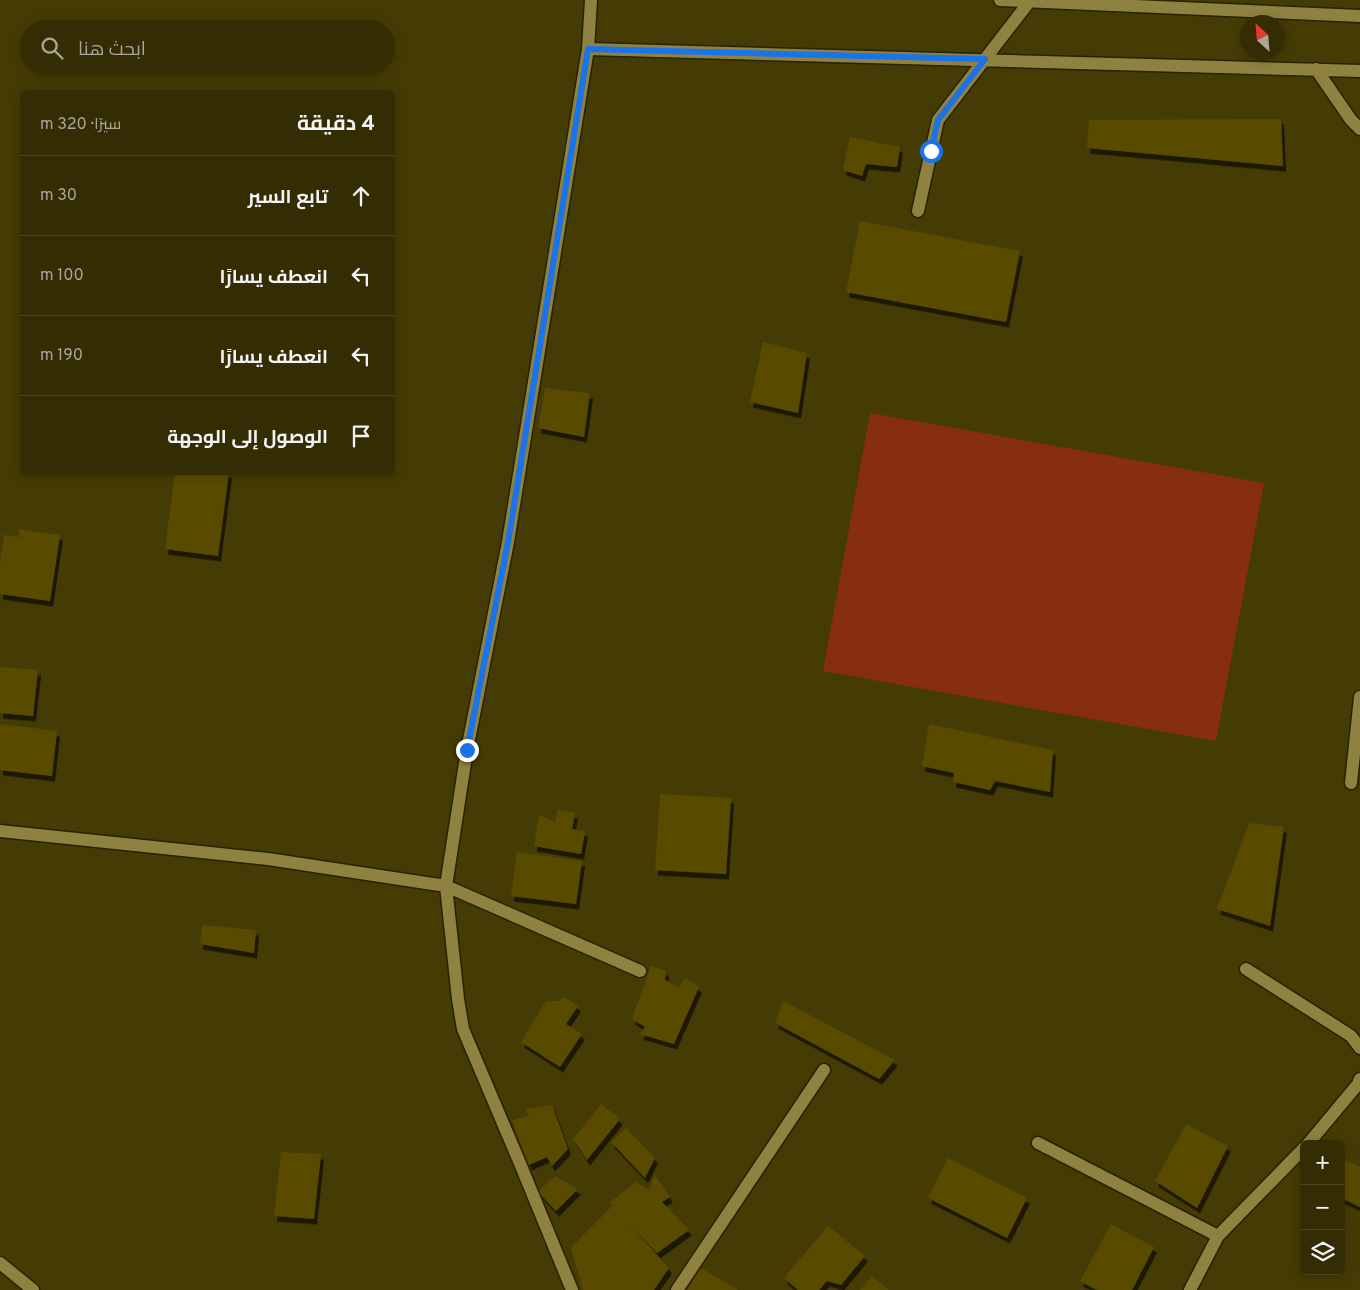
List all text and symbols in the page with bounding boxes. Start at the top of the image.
north arrow [1240,15,1285,60]
search box [20,20,395,75]
icon: search [38,34,66,62]
text: ابحث هنا [78,38,146,62]
text: 4 دقيقة [297,111,375,138]
text: سيرًا · 320 m [40,115,121,135]
route start [920,140,943,163]
icon: ahead [347,182,375,210]
text: 30 m [40,186,77,206]
text: تابع السير [248,186,328,210]
icon: left [347,262,375,290]
text: 100 m [40,266,84,286]
text: انعطف يسارًا [220,266,328,290]
icon: left [347,342,375,370]
text: 190 m [40,346,83,366]
text: انعطف يسارًا [220,346,328,370]
icon: arrive [347,422,375,450]
text: الوصول إلى الوجهة [167,426,328,450]
route end [456,739,479,762]
map controls [1300,1140,1345,1275]
button: + [1300,1140,1345,1185]
button: − [1300,1185,1345,1230]
button: layers [1300,1230,1345,1275]

